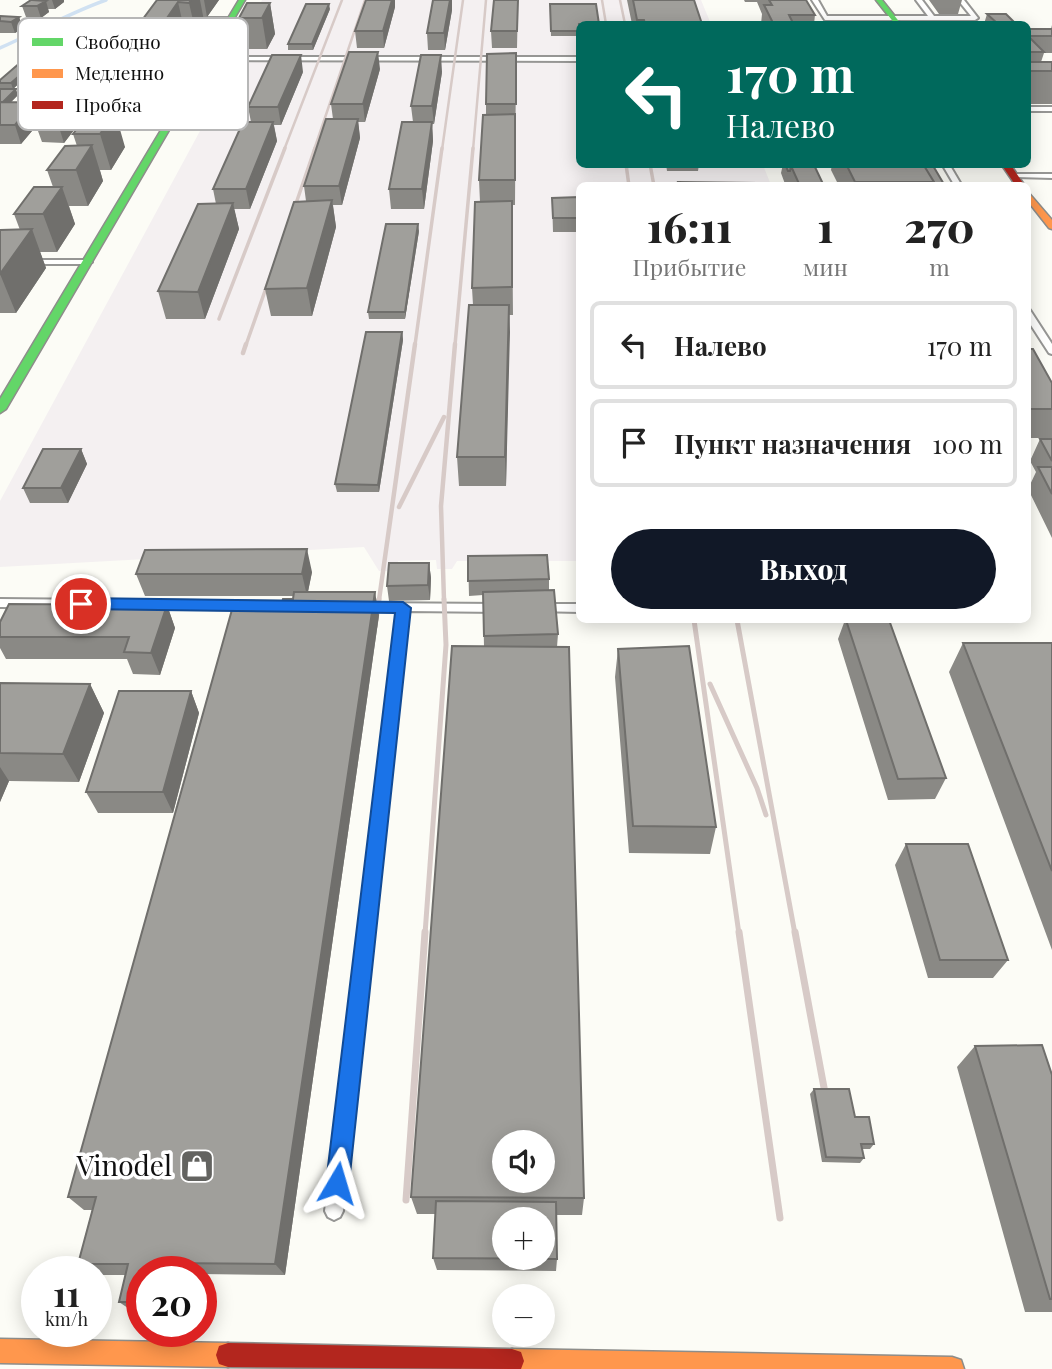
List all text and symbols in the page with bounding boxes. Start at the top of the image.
legend [18,18,248,130]
text: Свободно [75,28,161,54]
text: 170 m [726,40,854,105]
icon: left [611,49,702,140]
text: Медленно [75,59,164,85]
text: Пробка [75,91,142,117]
text: Налево [726,103,835,146]
text: 16:11 [647,198,732,254]
text: 1 [817,198,833,254]
text: 270 [904,198,974,254]
text: Прибытие [633,251,746,282]
text: мин [803,251,848,282]
text: m [929,251,950,282]
icon: left [615,326,653,364]
text: Налево [674,328,767,363]
text: 170 m [927,328,992,363]
icon: arrive [615,424,653,462]
text: Пункт назначения [674,426,911,461]
text: 100 m [932,426,1003,461]
button: Выход [611,529,996,609]
pin [51,574,111,634]
icon: arrive [62,585,100,623]
map controls [492,1130,555,1347]
button: sound [492,1130,555,1193]
place label: Vinodel [75,1146,172,1183]
position arrow [300,1146,374,1220]
shop icon: Vinodel [178,1147,216,1185]
button: + [492,1207,555,1270]
speed limit sign: 20 [126,1256,217,1347]
text: 11 [53,1269,80,1316]
button: − [492,1284,555,1347]
text: km/h [45,1307,88,1331]

